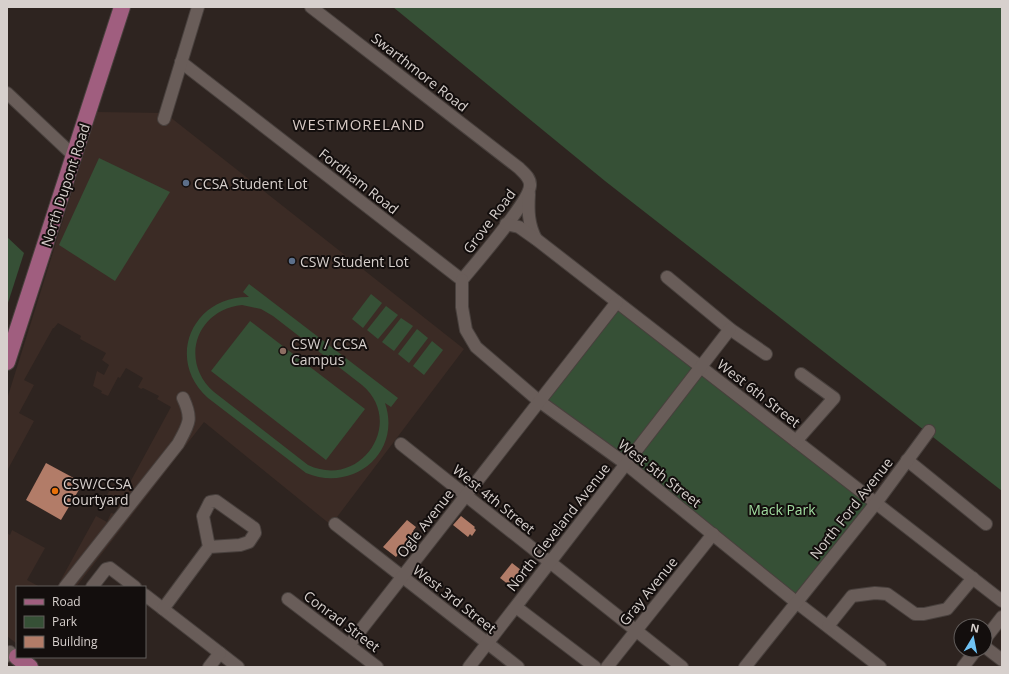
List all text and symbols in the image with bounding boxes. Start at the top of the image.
street label: Swarthmore Road [368,28,472,116]
district label: WESTMORELAND [293,114,425,134]
street label: North Dupont Road [36,121,94,249]
street label: Fordham Road [315,144,403,218]
place label: CCSA Student Lot [194,174,307,193]
marker: CCSA Student Lot [181,178,191,188]
street label: Grove Road [458,185,520,257]
place label: CSW Student Lot [300,252,409,271]
marker: CSW Student Lot [287,256,297,266]
place label: CSW / CCSA Campus [291,334,367,369]
marker: CSW / CCSA Campus [278,346,288,356]
street label: West 6th Street [714,355,804,431]
street label: West 5th Street [615,435,705,511]
street label: North Ford Avenue [805,453,897,563]
street label: North Cleveland Avenue [502,459,614,595]
street label: West 4th Street [449,460,539,538]
place label: CSW/CCSA Courtyard [63,474,132,509]
street label: Ogle Avenue [392,485,458,561]
marker: CSW/CCSA Courtyard [50,486,60,496]
park label: Mack Park [748,500,816,519]
street label: Gray Avenue [614,553,682,629]
street label: West 3rd Street [409,560,501,638]
legend [16,586,146,658]
street label: Conrad Street [300,586,384,656]
text: Road [52,593,81,610]
text: Park [52,613,78,630]
north arrow [953,618,993,658]
text: N [969,619,981,636]
text: Building [52,633,98,650]

